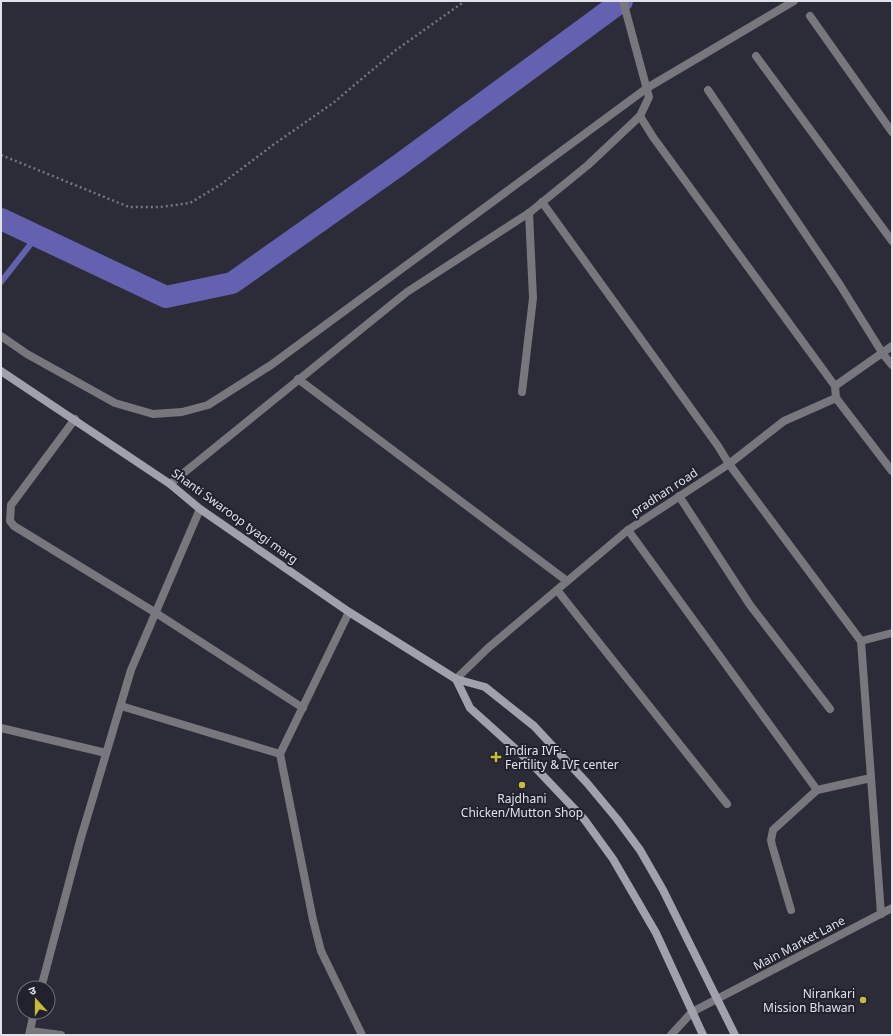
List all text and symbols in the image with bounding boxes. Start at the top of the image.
street label: Shanti Swaroop tyagi marg [168,464,302,568]
street label: pradhan road [627,464,701,520]
place label: Indira IVF - Fertility & IVF center [505,742,619,773]
marker: Indira IVF - Fertility & IVF center [490,751,502,763]
marker: Rajdhani Chicken/Mutton Shop [517,780,527,790]
place label: Rajdhani Chicken/Mutton Shop [461,790,583,821]
street label: Main Market Lane [750,912,848,974]
north arrow [16,980,56,1020]
text: उ [27,982,38,998]
place label: Nirankari Mission Bhawan [763,985,855,1016]
marker: Nirankari Mission Bhawan [858,995,868,1005]

